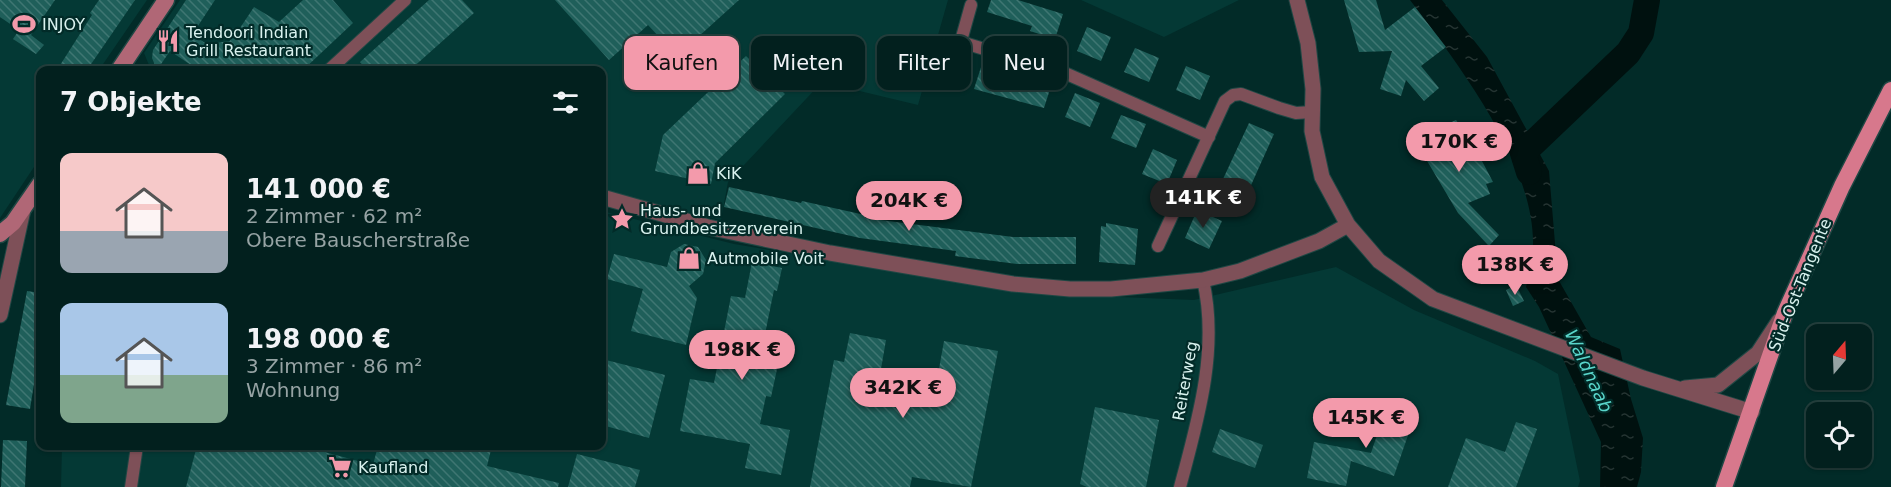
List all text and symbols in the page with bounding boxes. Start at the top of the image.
sports icon: INJOY [11,11,37,37]
place label: INJOY [42,15,85,34]
place label: Tendoori Indian Grill Restaurant [185,23,311,60]
restaurant icon: Tendoori Indian Grill Restaurant [155,28,181,54]
chip: Kaufen [624,36,739,90]
chip: Mieten [751,36,865,90]
chip: Filter [877,36,971,90]
chip: Neu [983,36,1067,90]
icon: filters [549,86,582,119]
text: 7 Objekte [60,87,202,117]
pin: 170K € [1410,122,1508,173]
text: 170K € [1420,129,1498,153]
shop icon: KiK [685,160,711,186]
place label: KiK [716,164,742,183]
text: 141 000 € [246,174,391,204]
icon: home [108,177,180,249]
pin: 141K € [1154,178,1252,229]
pin: 204K € [860,181,958,232]
text: 141K € [1164,185,1242,209]
text: 204K € [870,188,948,212]
place label: Haus- und Grundbesitzerverein [640,201,803,238]
text: 2 Zimmer · 62 m² [246,204,422,228]
place icon: Haus- und Grundbesitzerverein [609,206,635,232]
street label: Süd-Ost-Tangente [1765,216,1835,354]
text: Obere Bauscherstraße [246,228,470,252]
shop icon: Autmobile Voit [676,245,702,271]
pin: 138K € [1466,245,1564,296]
place label: Autmobile Voit [707,249,824,268]
text: 138K € [1476,252,1554,276]
text: 198 000 € [246,324,391,354]
north arrow [1806,324,1872,390]
map controls [1806,324,1872,468]
water label: Waldnaab [1561,326,1617,416]
icon: home [108,327,180,399]
pin: 198K € [693,330,791,381]
text: 198K € [703,337,781,361]
street label: Reiterweg [1169,340,1201,422]
text: 3 Zimmer · 86 m² [246,354,422,378]
pin: 342K € [854,368,952,419]
text: 342K € [864,375,942,399]
text: Wohnung [246,378,340,402]
pin: 145K € [1317,398,1415,449]
button: locate [1806,402,1872,468]
text: 145K € [1327,405,1405,429]
supermarket icon: Kaufland [327,454,353,480]
place label: Kaufland [358,458,428,477]

